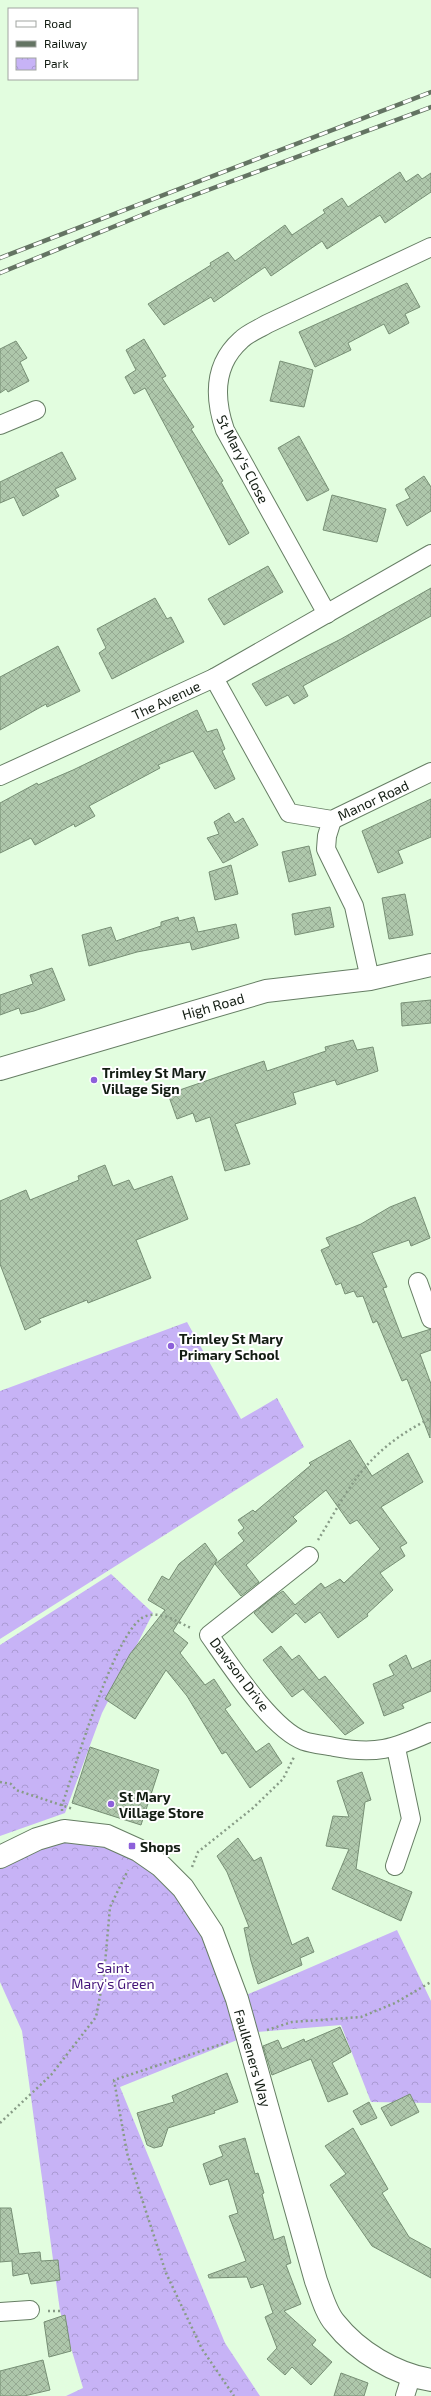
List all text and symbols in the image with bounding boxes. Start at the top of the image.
legend [8,8,138,80]
text: Road [44,16,72,30]
text: Railway [44,36,88,50]
text: Park [44,56,69,70]
street label: St Mary's Close [213,412,273,506]
street label: The Avenue [129,677,203,723]
street label: Manor Road [335,776,411,824]
street label: High Road [180,989,246,1023]
place label: Trimley St Mary Village Sign [102,1064,206,1097]
marker: Trimley St Mary Village Sign [89,1075,99,1085]
place label: Trimley St Mary Primary School [179,1330,283,1363]
marker: Trimley St Mary Primary School [166,1341,176,1351]
street label: Dawson Drive [207,1634,273,1714]
place label: St Mary Village Store [119,1788,204,1821]
marker: St Mary Village Store [106,1799,116,1809]
place label: Shops [140,1838,181,1855]
marker: Shops [127,1841,137,1851]
park label: Saint Mary's Green [71,1959,155,1992]
street label: Faulkeners Way [231,2007,275,2109]

